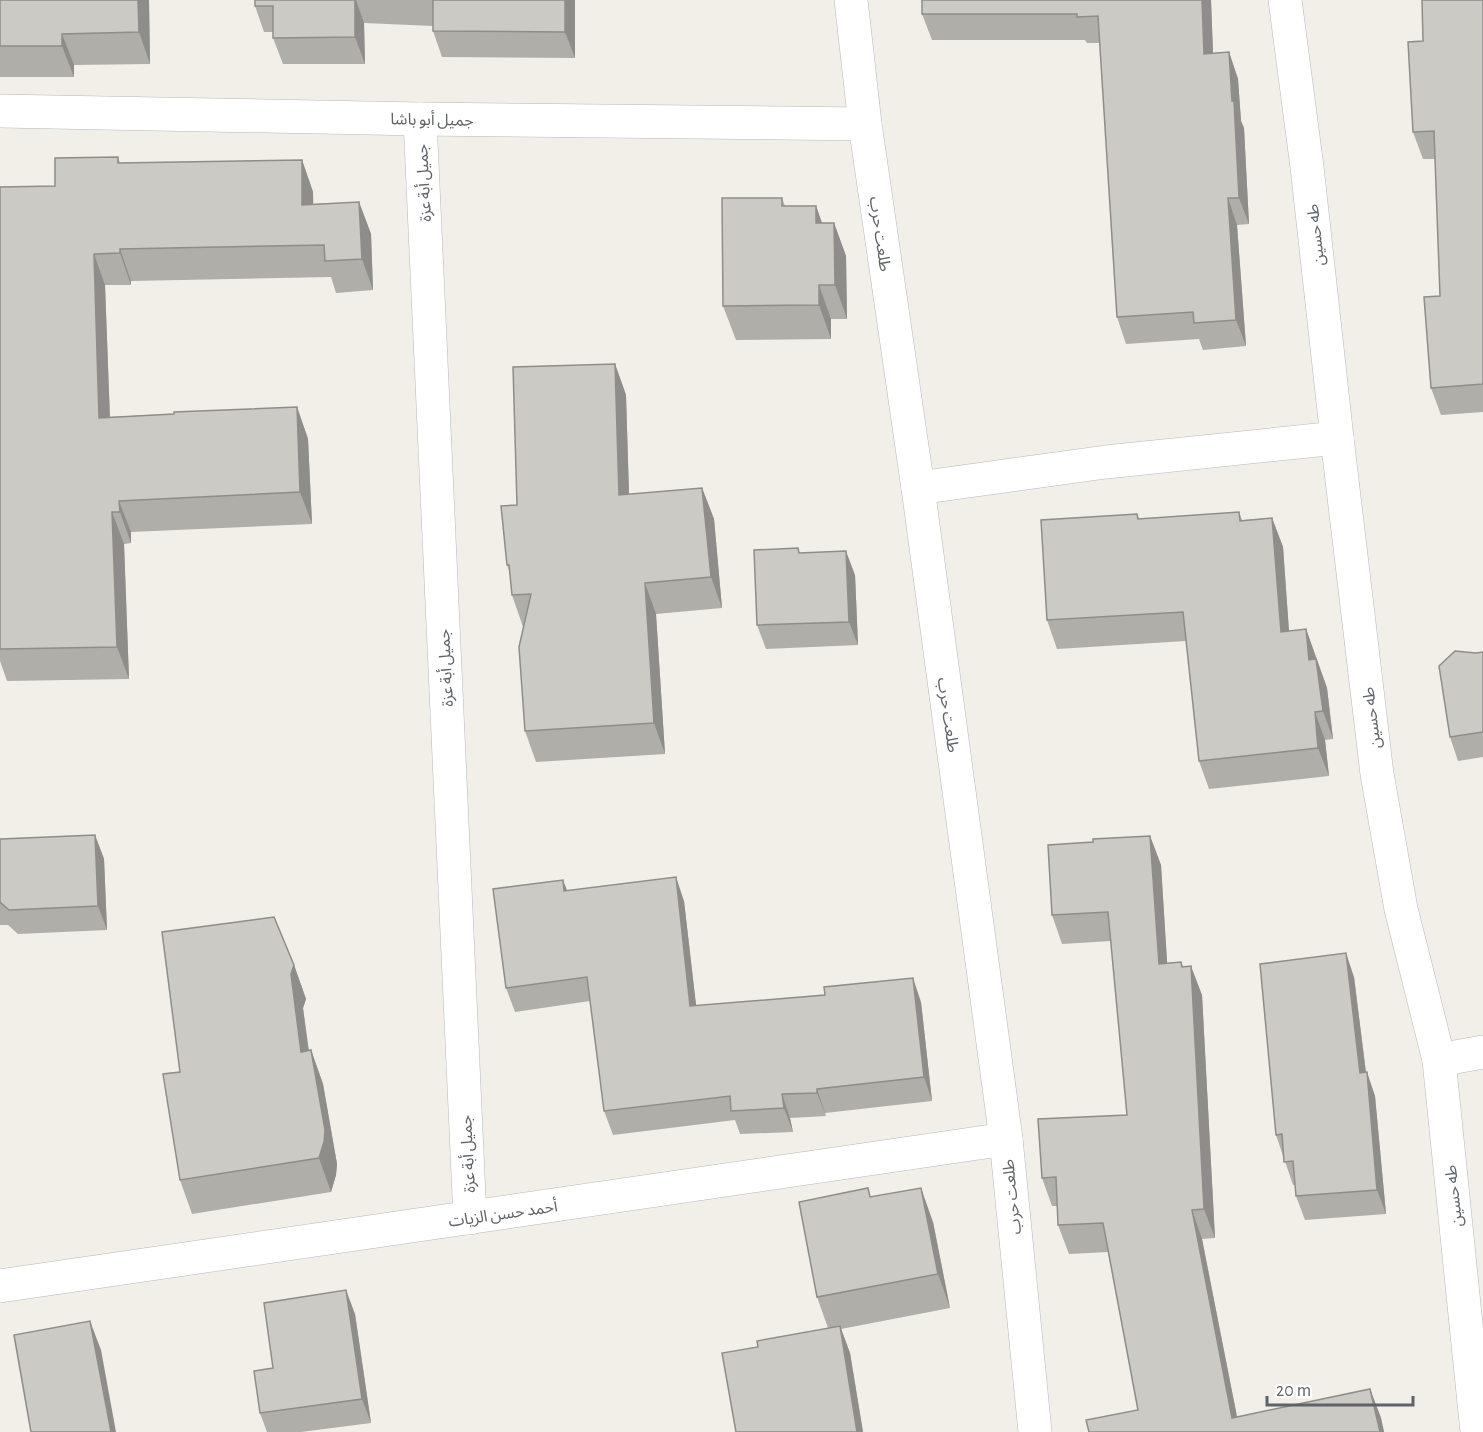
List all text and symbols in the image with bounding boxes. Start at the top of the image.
street label: جميل أبو باشا [390,109,474,130]
street label: جميل أبة عزة [412,144,435,222]
street label: طلعت حرب [866,196,893,273]
street label: طه حسين [1305,203,1328,267]
street label: جميل أبة عزة [434,629,457,707]
street label: طلعت حرب [934,677,961,754]
street label: طه حسين [1360,686,1385,750]
street label: جميل أبة عزة [456,1115,479,1193]
street label: طلعت حرب [1000,1158,1025,1235]
street label: طه حسين [1443,1164,1466,1228]
street label: أحمد حسن الزيات [447,1196,559,1231]
scale bar [1267,1369,1412,1407]
text: 20 m [1276,1382,1311,1400]

